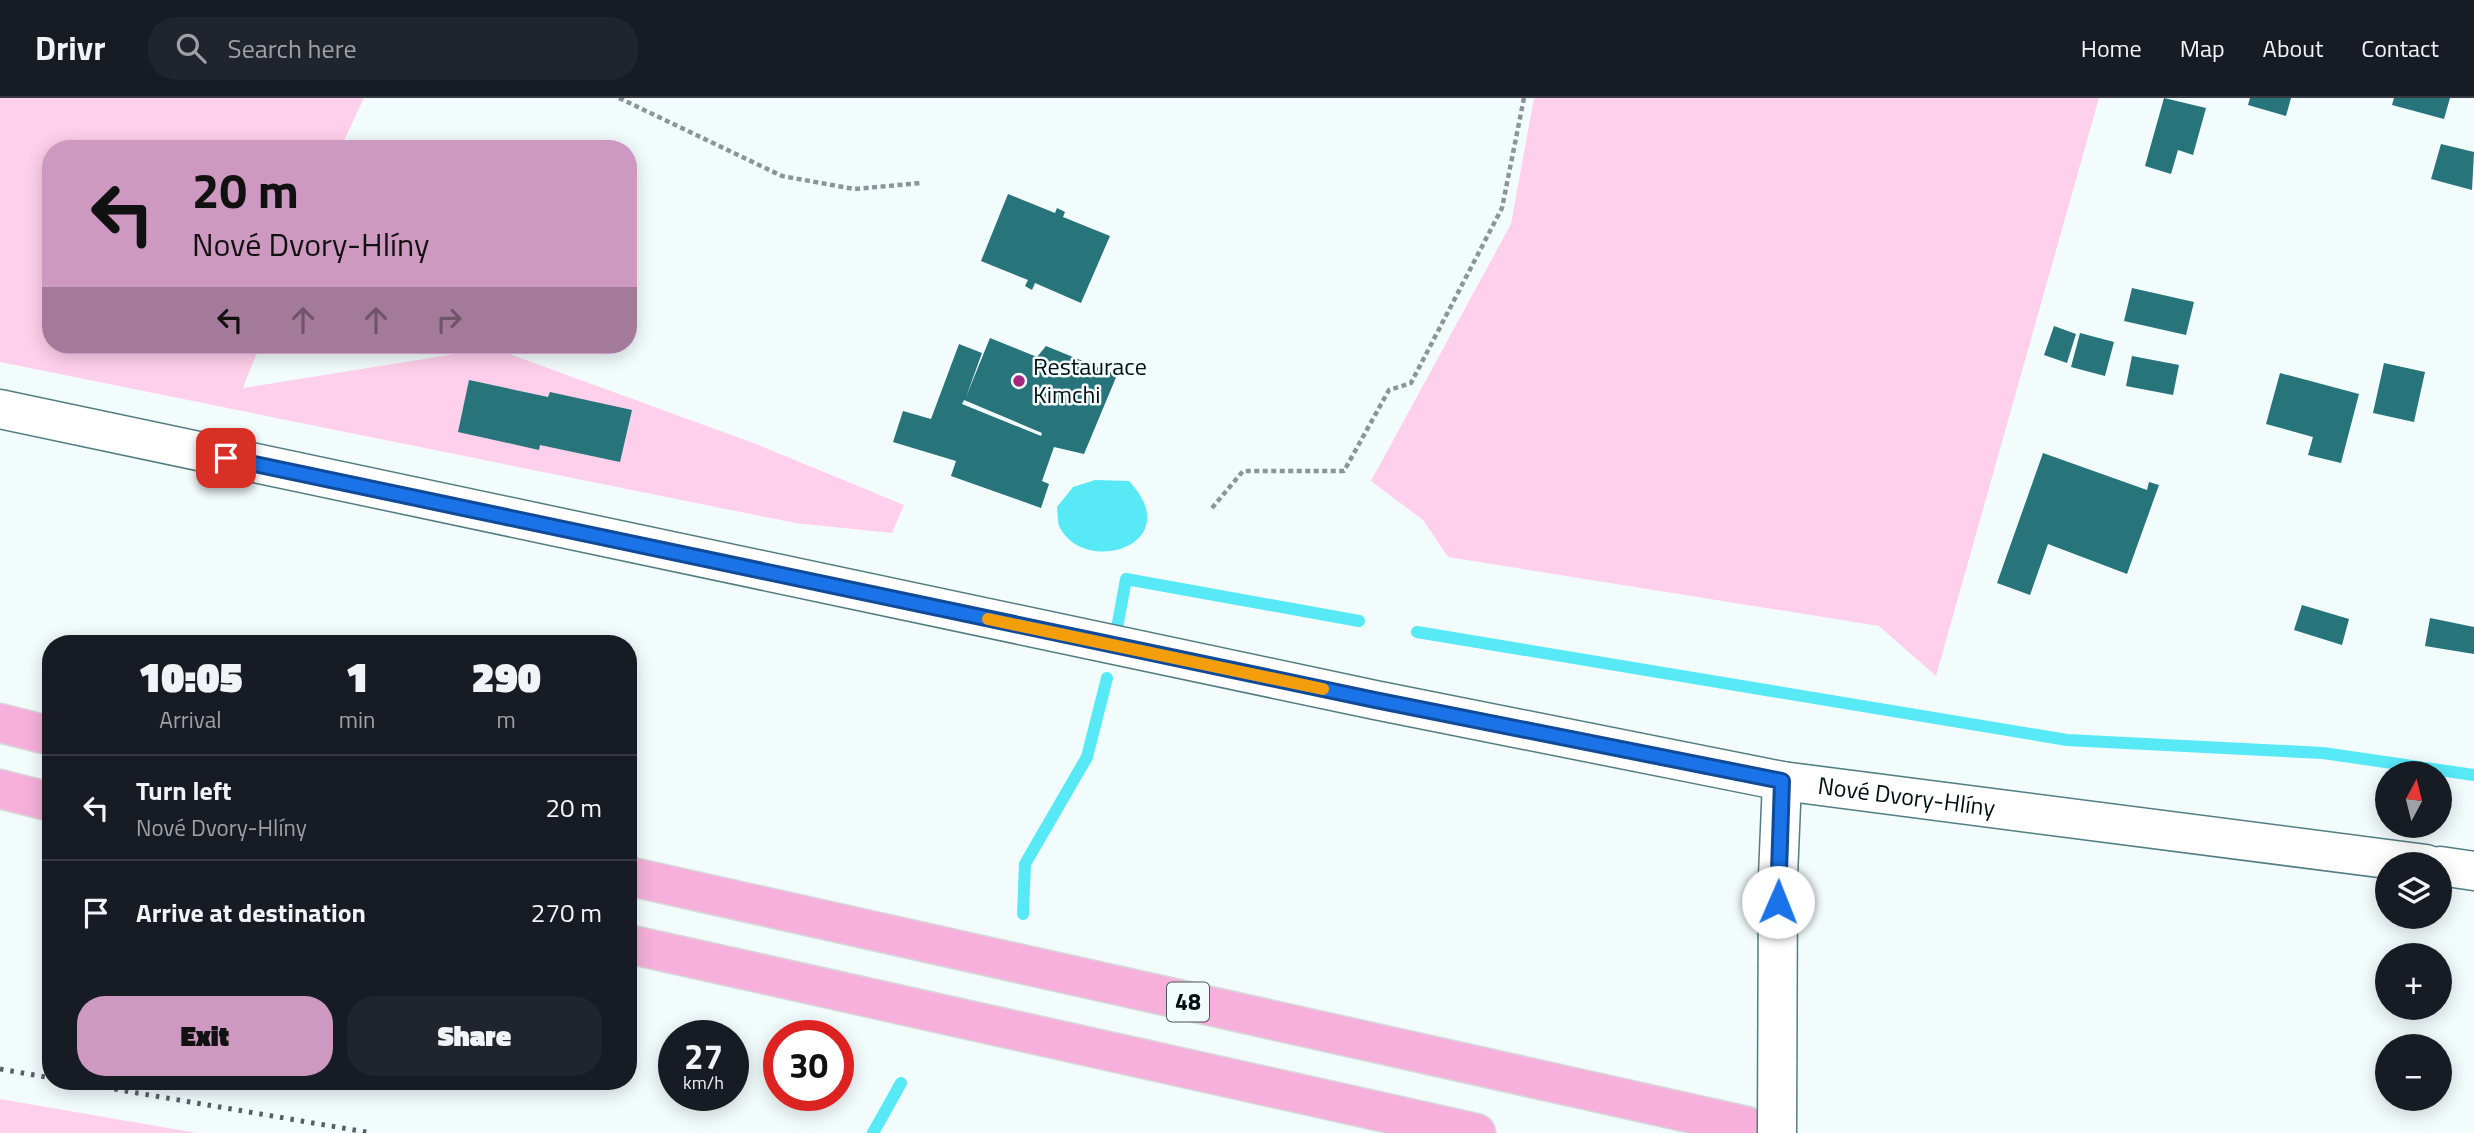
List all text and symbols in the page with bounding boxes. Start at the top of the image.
search box [148,17,638,80]
text: Drivr [35,23,106,73]
icon: search [172,29,210,67]
text: Search here [228,29,357,68]
text: Home [2081,30,2142,66]
text: Map [2180,30,2225,66]
text: About [2263,30,2323,66]
text: Contact [2361,30,2439,66]
text: 20 m [192,152,299,227]
icon: left [77,168,168,259]
text: Nové Dvory-Hlíny [192,220,430,268]
icon: left [211,301,249,339]
icon: ahead [284,301,322,339]
icon: ahead [357,301,395,339]
icon: right [430,301,468,339]
place label: Restaurace Kimchi [1033,348,1147,412]
marker: Restaurace Kimchi [1011,373,1027,389]
pin [196,428,256,488]
icon: arrive [207,439,245,477]
text: 10:05 [138,644,243,708]
text: 1 [346,644,369,708]
text: 290 [472,644,541,708]
text: Arrival [159,702,222,737]
text: min [339,702,375,737]
text: m [497,702,516,737]
north arrow [2375,761,2452,838]
map controls [2375,761,2452,1111]
street label: Nové Dvory-Hlíny [1816,767,1998,825]
text: Turn left [136,771,231,810]
text: 20 m [545,788,602,827]
icon: left [77,789,115,827]
text: Nové Dvory-Hlíny [136,810,307,845]
button: layers [2375,852,2452,929]
position arrow [1741,865,1815,939]
text: Arrive at destination [136,893,366,932]
text: 270 m [531,893,602,932]
icon: arrive [77,894,115,932]
button: + [2375,943,2452,1020]
road number: 48 [1167,982,1209,1021]
button: Exit [77,996,333,1076]
button: Share [347,996,602,1076]
speed limit sign: 30 [763,1020,854,1111]
text: 27 [684,1029,723,1083]
button: − [2375,1034,2452,1111]
text: km/h [683,1069,724,1096]

